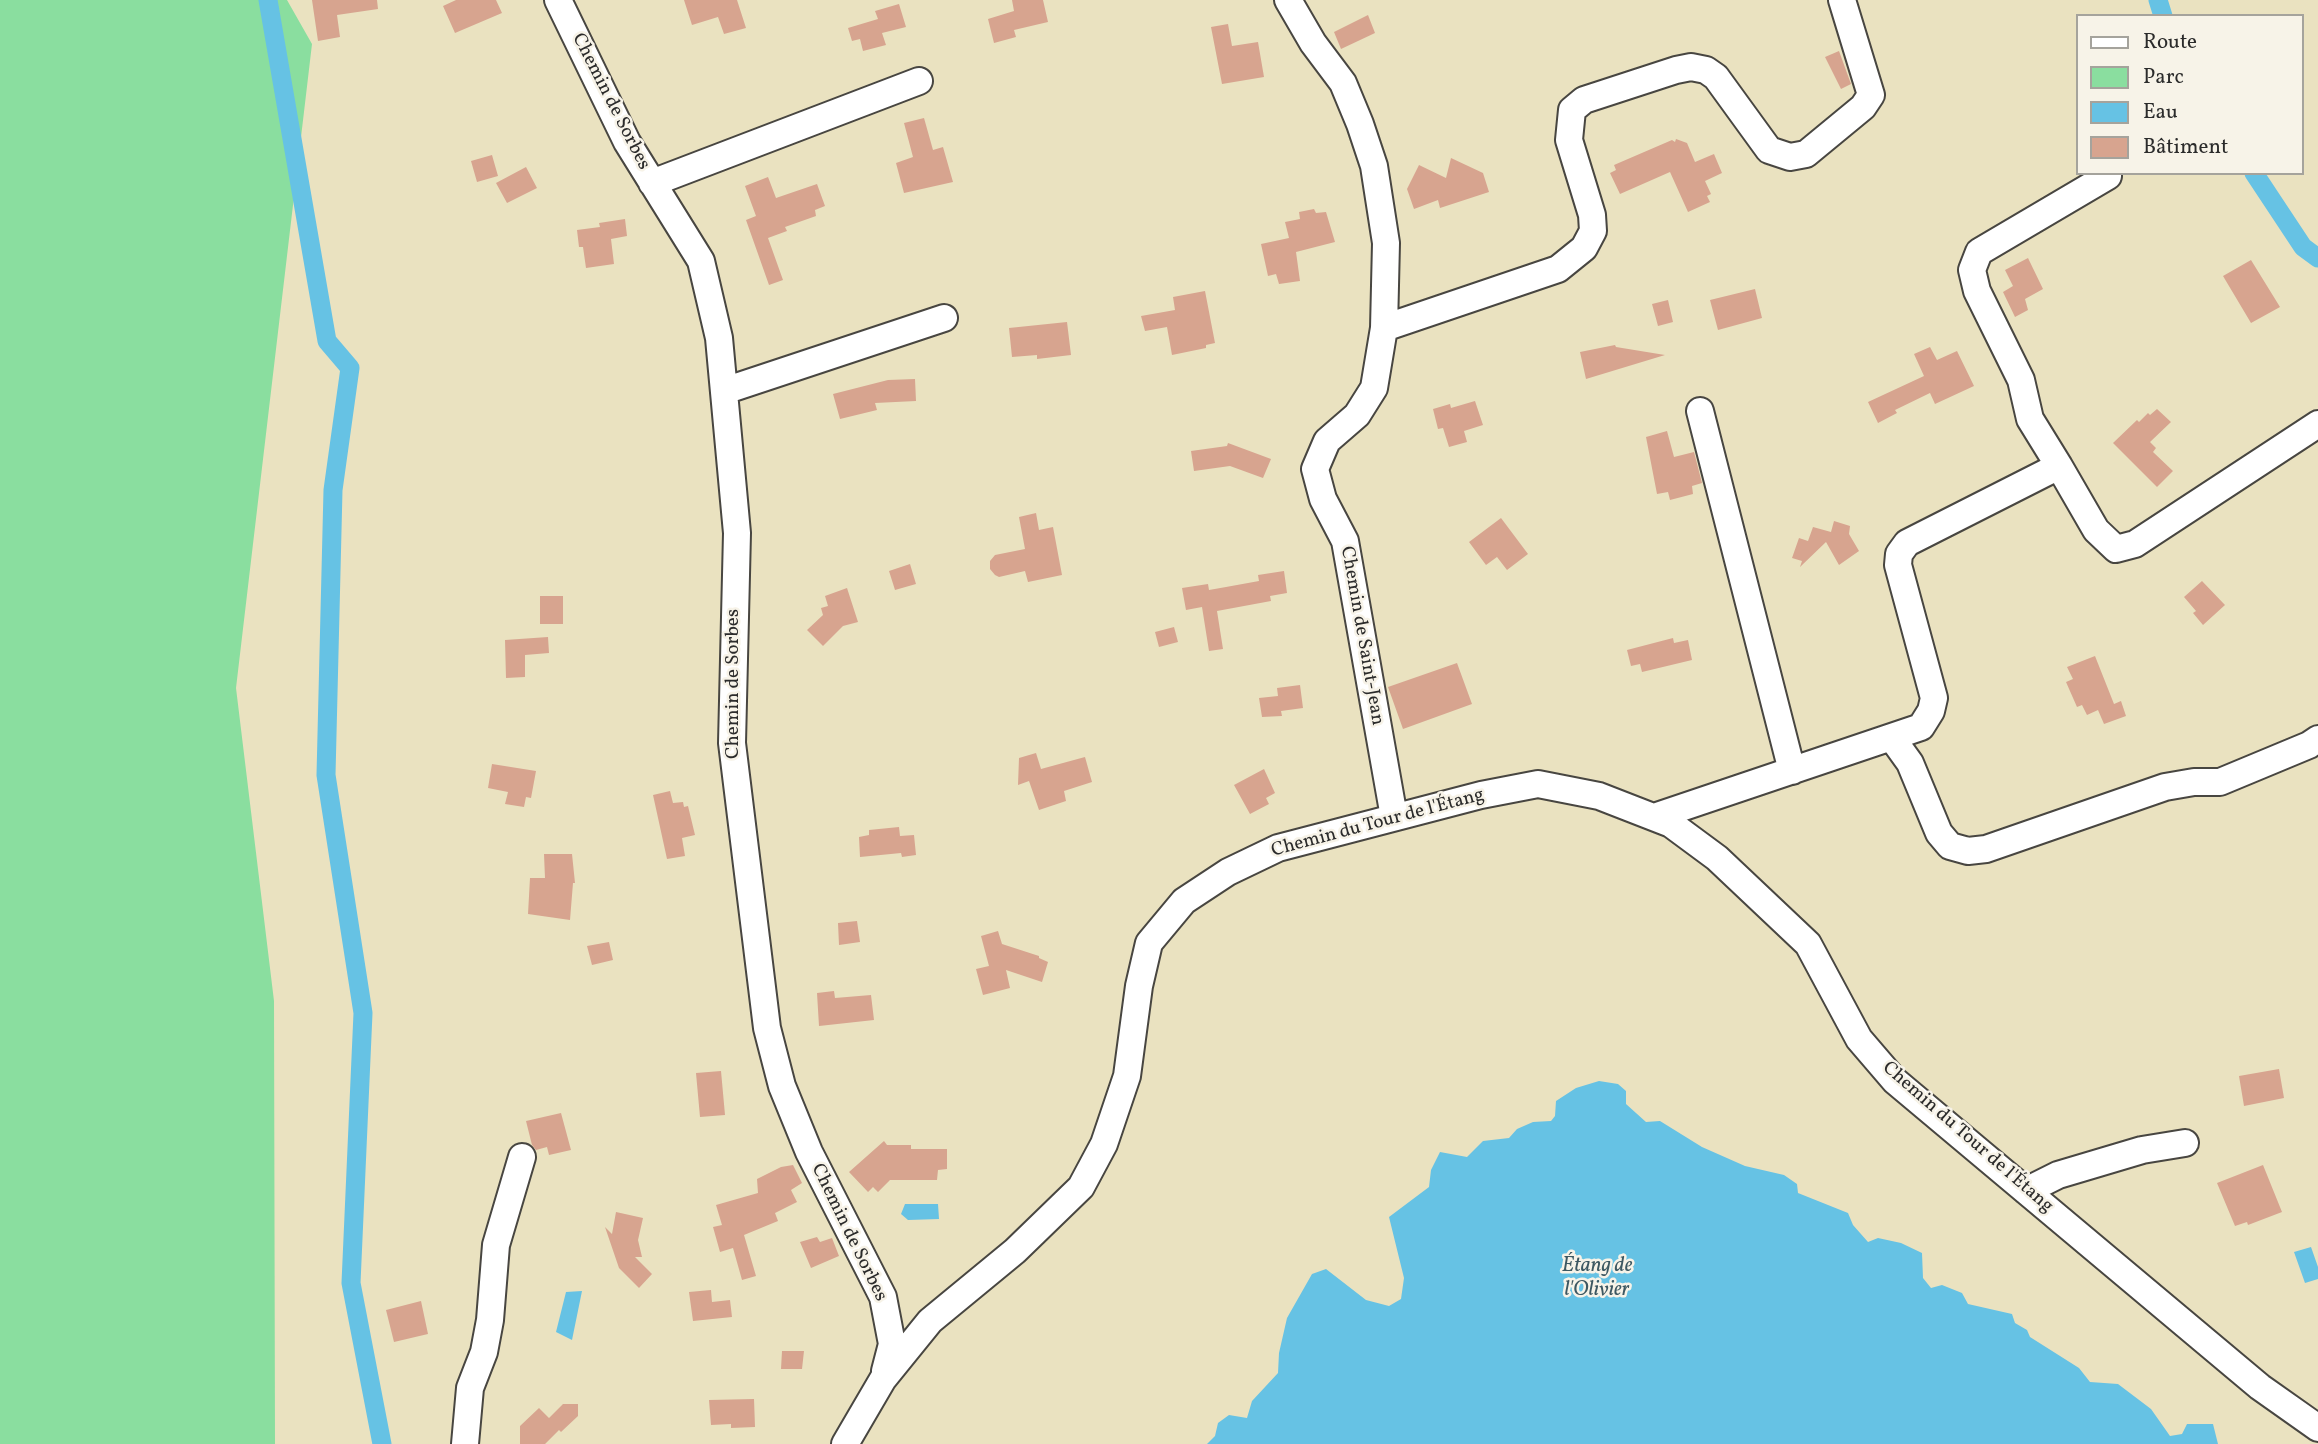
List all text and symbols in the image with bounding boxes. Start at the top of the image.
legend [2076,14,2304,175]
text: Route [2143,28,2197,57]
street label: Chemin de Sorbes [566,30,654,174]
text: Parc [2143,63,2184,92]
text: Eau [2143,98,2178,127]
text: Bâtiment [2143,133,2228,162]
street label: Chemin de Saint-Jean [1334,545,1388,727]
street label: Chemin de Sorbes [724,609,746,759]
street label: Chemin du Tour de l'Étang [1269,785,1487,863]
street label: Chemin du Tour de l'Étang [1877,1057,2057,1219]
street label: Chemin de Sorbes [805,1161,891,1305]
water label: Étang de l'Olivier [1562,1254,1632,1304]

